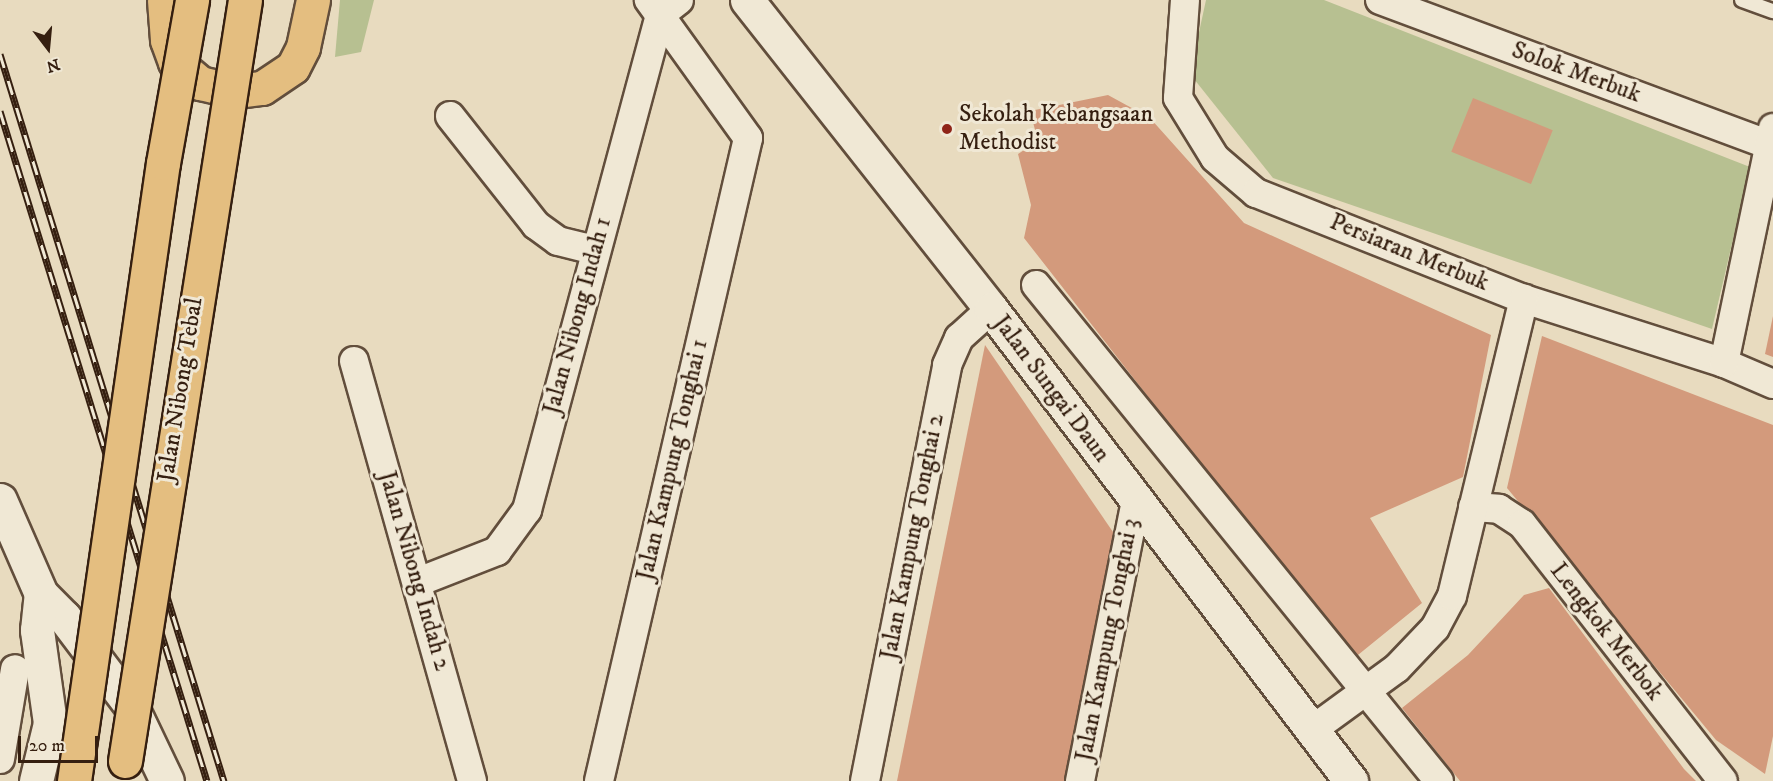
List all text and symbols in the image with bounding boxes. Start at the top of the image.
north arrow [18,18,78,78]
street label: Solok Merbuk [1508,36,1644,110]
text: N [44,54,62,77]
place label: Sekolah Kebangsaan Methodist [959,101,1153,157]
marker: Sekolah Kebangsaan Methodist [940,122,954,136]
street label: Persiaran Merbuk [1325,208,1493,298]
street label: Jalan Nibong Indah 1 [538,214,618,418]
street label: Jalan Nibong Tebal [152,296,210,484]
street label: Jalan Sungai Daun [986,310,1116,468]
street label: Jalan Kampung Tonghai 1 [631,336,715,584]
street label: Jalan Kampung Tonghai 2 [875,412,951,662]
street label: Jalan Nibong Indah 2 [372,468,456,674]
street label: Jalan Kampung Tonghai 3 [1070,516,1146,764]
street label: Lengkok Merbok [1543,557,1669,707]
scale bar [21,724,100,762]
text: 20 m [29,735,65,757]

